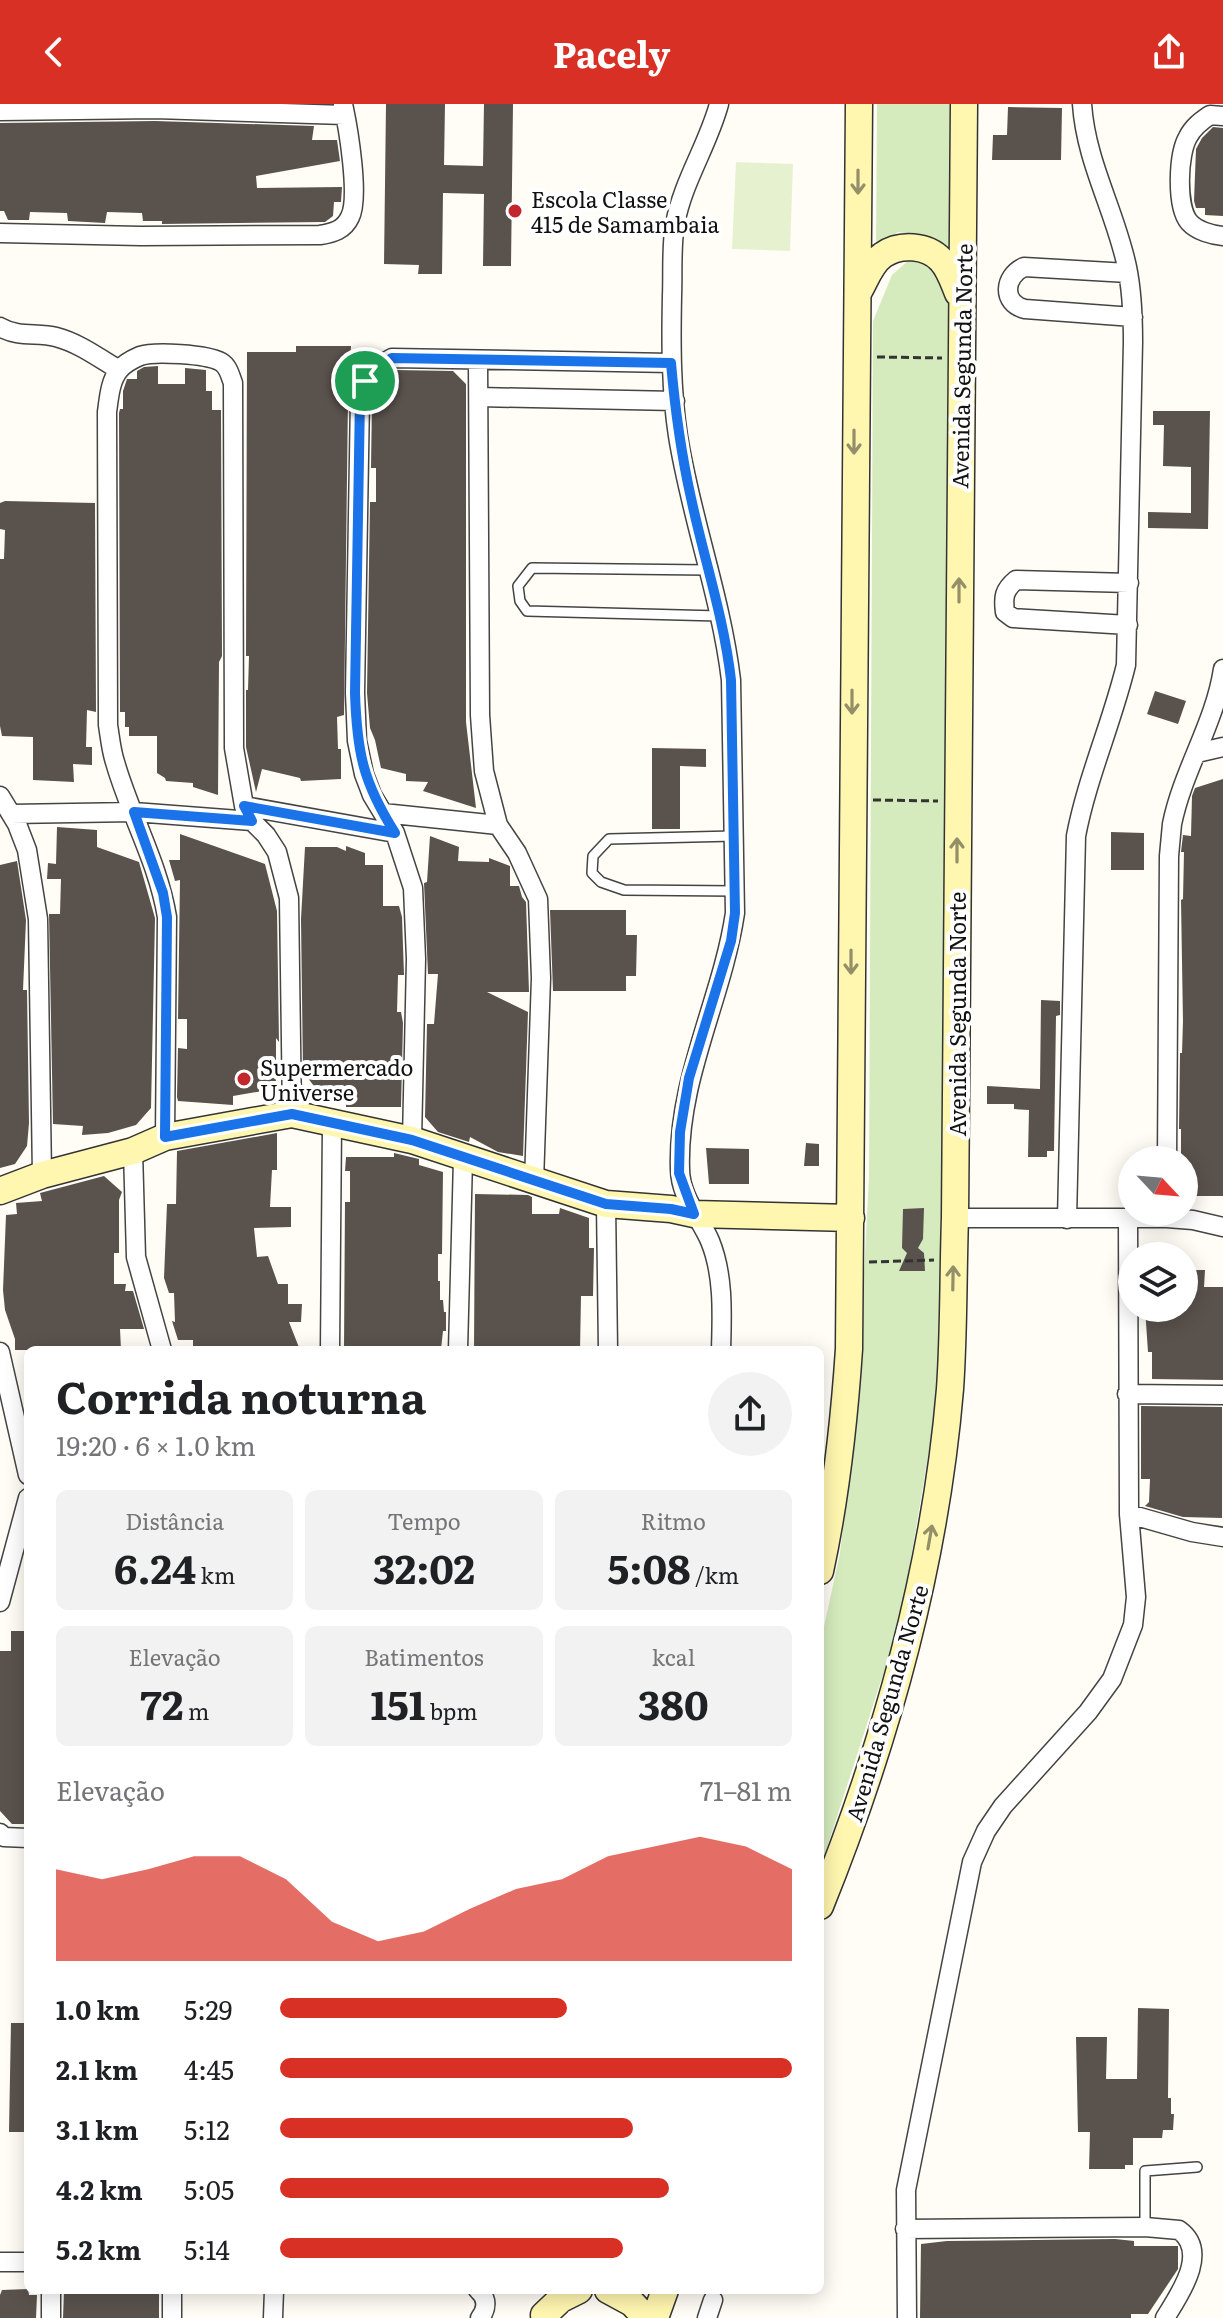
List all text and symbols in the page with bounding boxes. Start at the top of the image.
text: Pacely [553,26,670,79]
icon: back [32,30,76,74]
icon: share [1147,30,1191,74]
one-way arrow [850,168,866,195]
place label: Escola Classe 415 de Samambaia [531,182,719,240]
marker: Escola Classe 415 de Samambaia [506,202,524,220]
street label: Avenida Segunda Norte [942,243,980,489]
pin [331,347,399,415]
icon: arrive [343,359,387,403]
one-way arrow [846,428,862,455]
one-way arrow [952,577,967,604]
one-way arrow [844,688,860,715]
one-way arrow [949,837,965,864]
street label: Avenida Segunda Norte [940,892,973,1136]
one-way arrow [843,948,859,975]
place label: Supermercado Universe [260,1050,414,1108]
marker: Supermercado Universe [235,1070,253,1088]
north arrow [1118,1146,1198,1226]
map controls [1118,1146,1198,1322]
button: layers [1118,1242,1198,1322]
one-way arrow [946,1265,961,1292]
text: Corrida noturna [56,1362,426,1428]
button: share [708,1372,792,1456]
text: 19:20 · 6 × 1.0 km [56,1425,256,1464]
text: Distância [125,1504,224,1537]
text: Tempo [387,1504,461,1537]
text: Ritmo [641,1504,706,1537]
one-way arrow [924,1524,939,1550]
text: 6.24 [114,1537,196,1596]
text: 32:02 [373,1537,475,1596]
text: 5:08 [608,1537,691,1596]
text: km [196,1558,235,1591]
text: /km [691,1558,739,1591]
street label: Avenida Segunda Norte [836,1581,936,1825]
text: Elevação [129,1640,221,1673]
text: Batimentos [364,1640,484,1673]
text: kcal [652,1640,695,1673]
text: 72 [140,1673,184,1732]
text: 151 [370,1673,425,1732]
text: 380 [638,1673,709,1732]
text: m [184,1694,209,1727]
text: bpm [425,1694,478,1727]
text: Elevação [56,1770,165,1809]
text: 71–81 m [700,1770,792,1809]
text: 1.0 km [56,1989,140,2028]
text: 5:29 [184,1989,232,2028]
text: 2.1 km [56,2049,138,2088]
text: 4:45 [184,2049,234,2088]
text: 3.1 km [56,2109,138,2148]
text: 5:12 [184,2109,230,2148]
text: 4.2 km [56,2169,143,2208]
text: 5:05 [184,2169,234,2208]
text: 5.2 km [56,2229,141,2268]
text: 5:14 [184,2229,230,2268]

